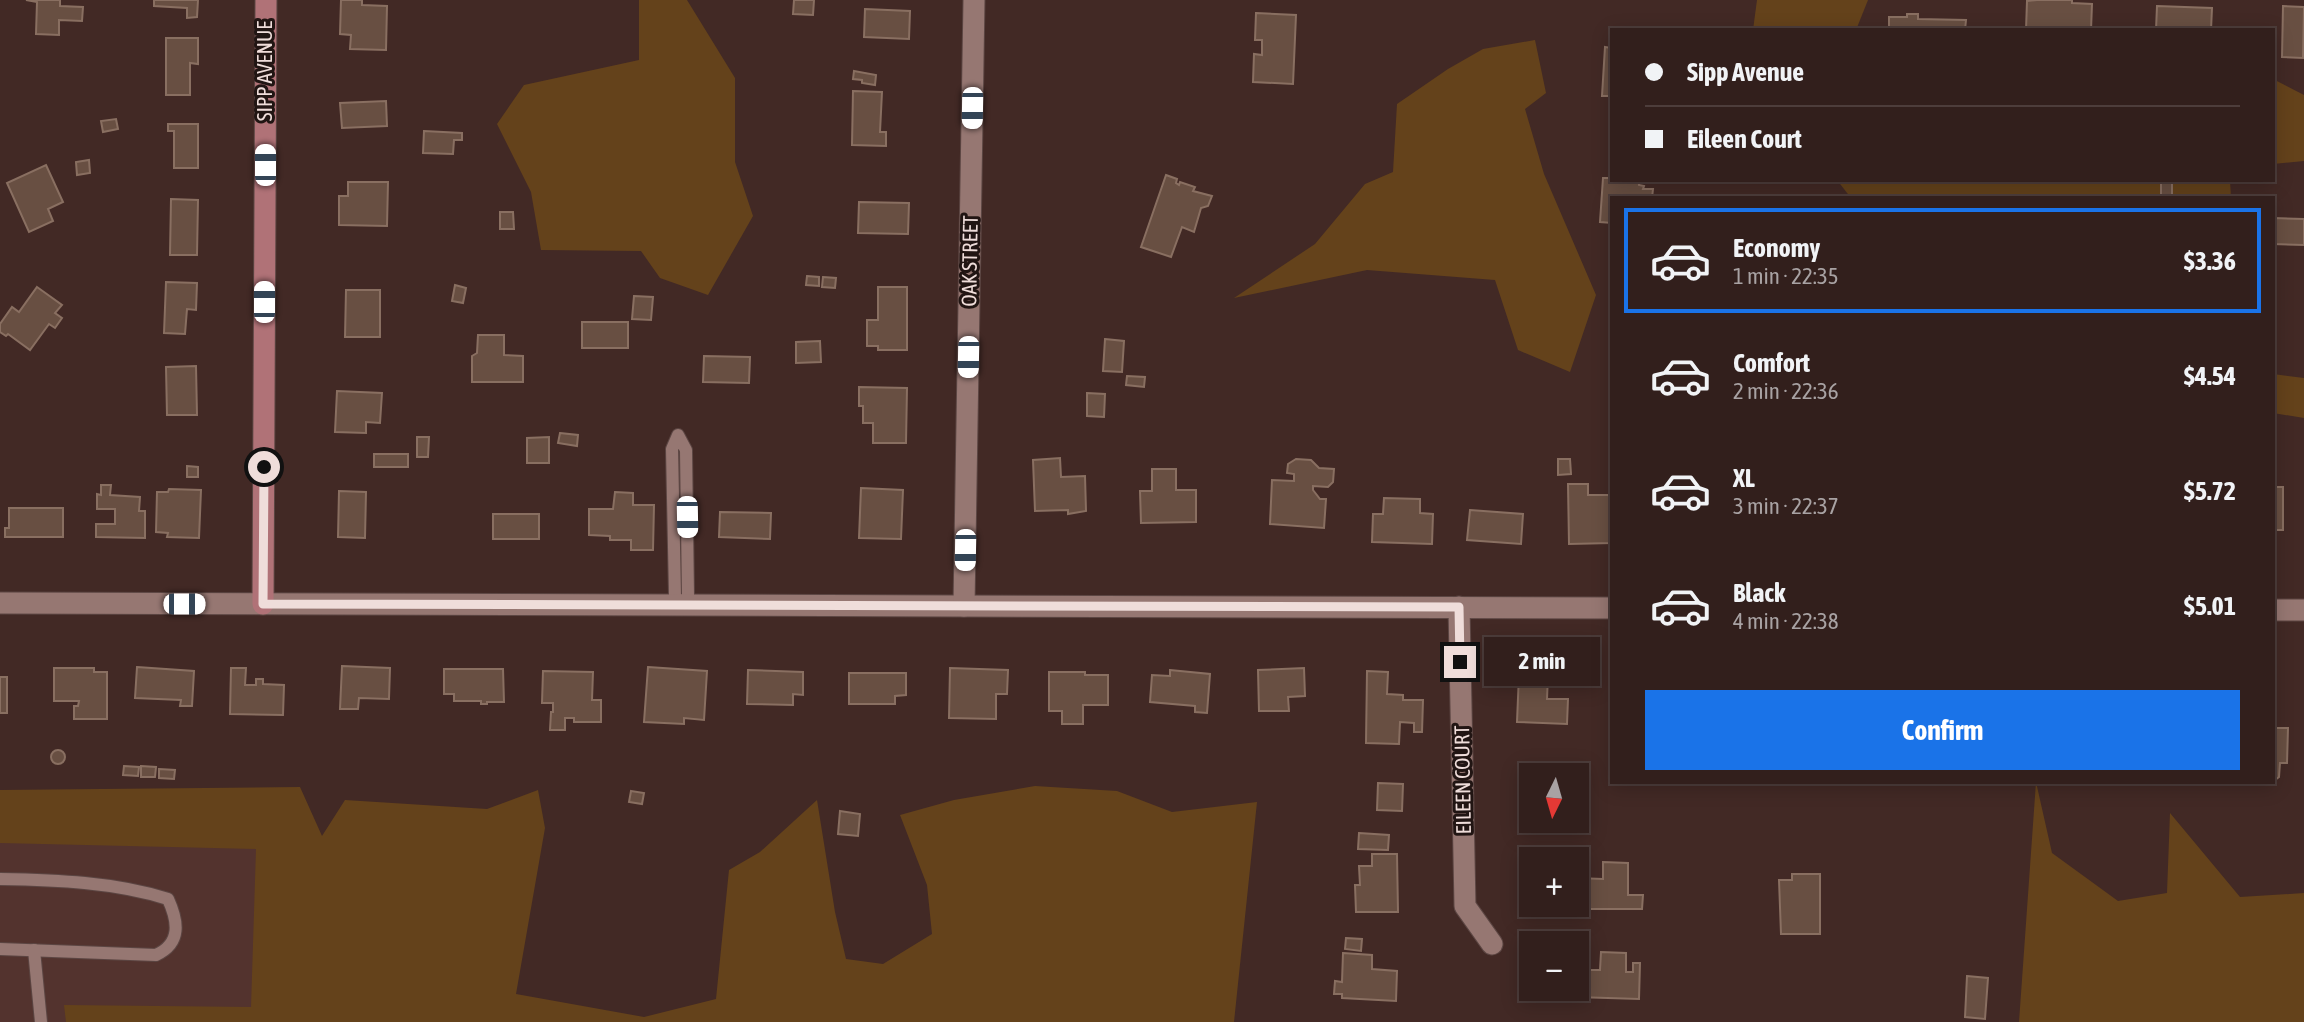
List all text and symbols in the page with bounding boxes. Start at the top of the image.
street label: SIPP AVENUE [252,21,276,121]
text: Sipp Avenue [1687,57,1804,87]
car [962,87,983,129]
text: Eileen Court [1687,124,1802,154]
car [255,144,276,186]
street label: OAK STREET [956,215,982,307]
icon: car [1649,229,1712,292]
text: Economy [1733,233,1820,263]
text: $3.36 [2184,246,2236,276]
text: 1 min · 22:35 [1733,263,1839,289]
car [254,281,275,323]
car [958,336,979,378]
icon: car [1649,344,1712,407]
text: Comfort [1733,348,1810,378]
text: $4.54 [2184,361,2236,391]
text: 2 min · 22:36 [1733,378,1839,404]
route start [248,451,280,483]
icon: car [1649,459,1712,522]
text: XL [1733,463,1755,493]
text: $5.72 [2184,476,2236,506]
text: 3 min · 22:37 [1733,493,1839,519]
car [677,496,698,538]
car [955,529,976,571]
icon: car [1649,574,1712,637]
text: Black [1733,578,1785,608]
text: $5.01 [2184,591,2236,621]
car [164,594,206,615]
text: 4 min · 22:38 [1733,608,1839,634]
callout: 2 min [1484,638,1600,686]
route end [1444,646,1476,678]
text: 2 min [1519,648,1565,674]
button: Confirm [1645,690,2240,770]
street label: EILEEN COURT [1449,725,1475,835]
north arrow [1519,763,1589,833]
map controls [1519,763,1589,1001]
button: + [1519,847,1589,917]
button: − [1519,931,1589,1001]

